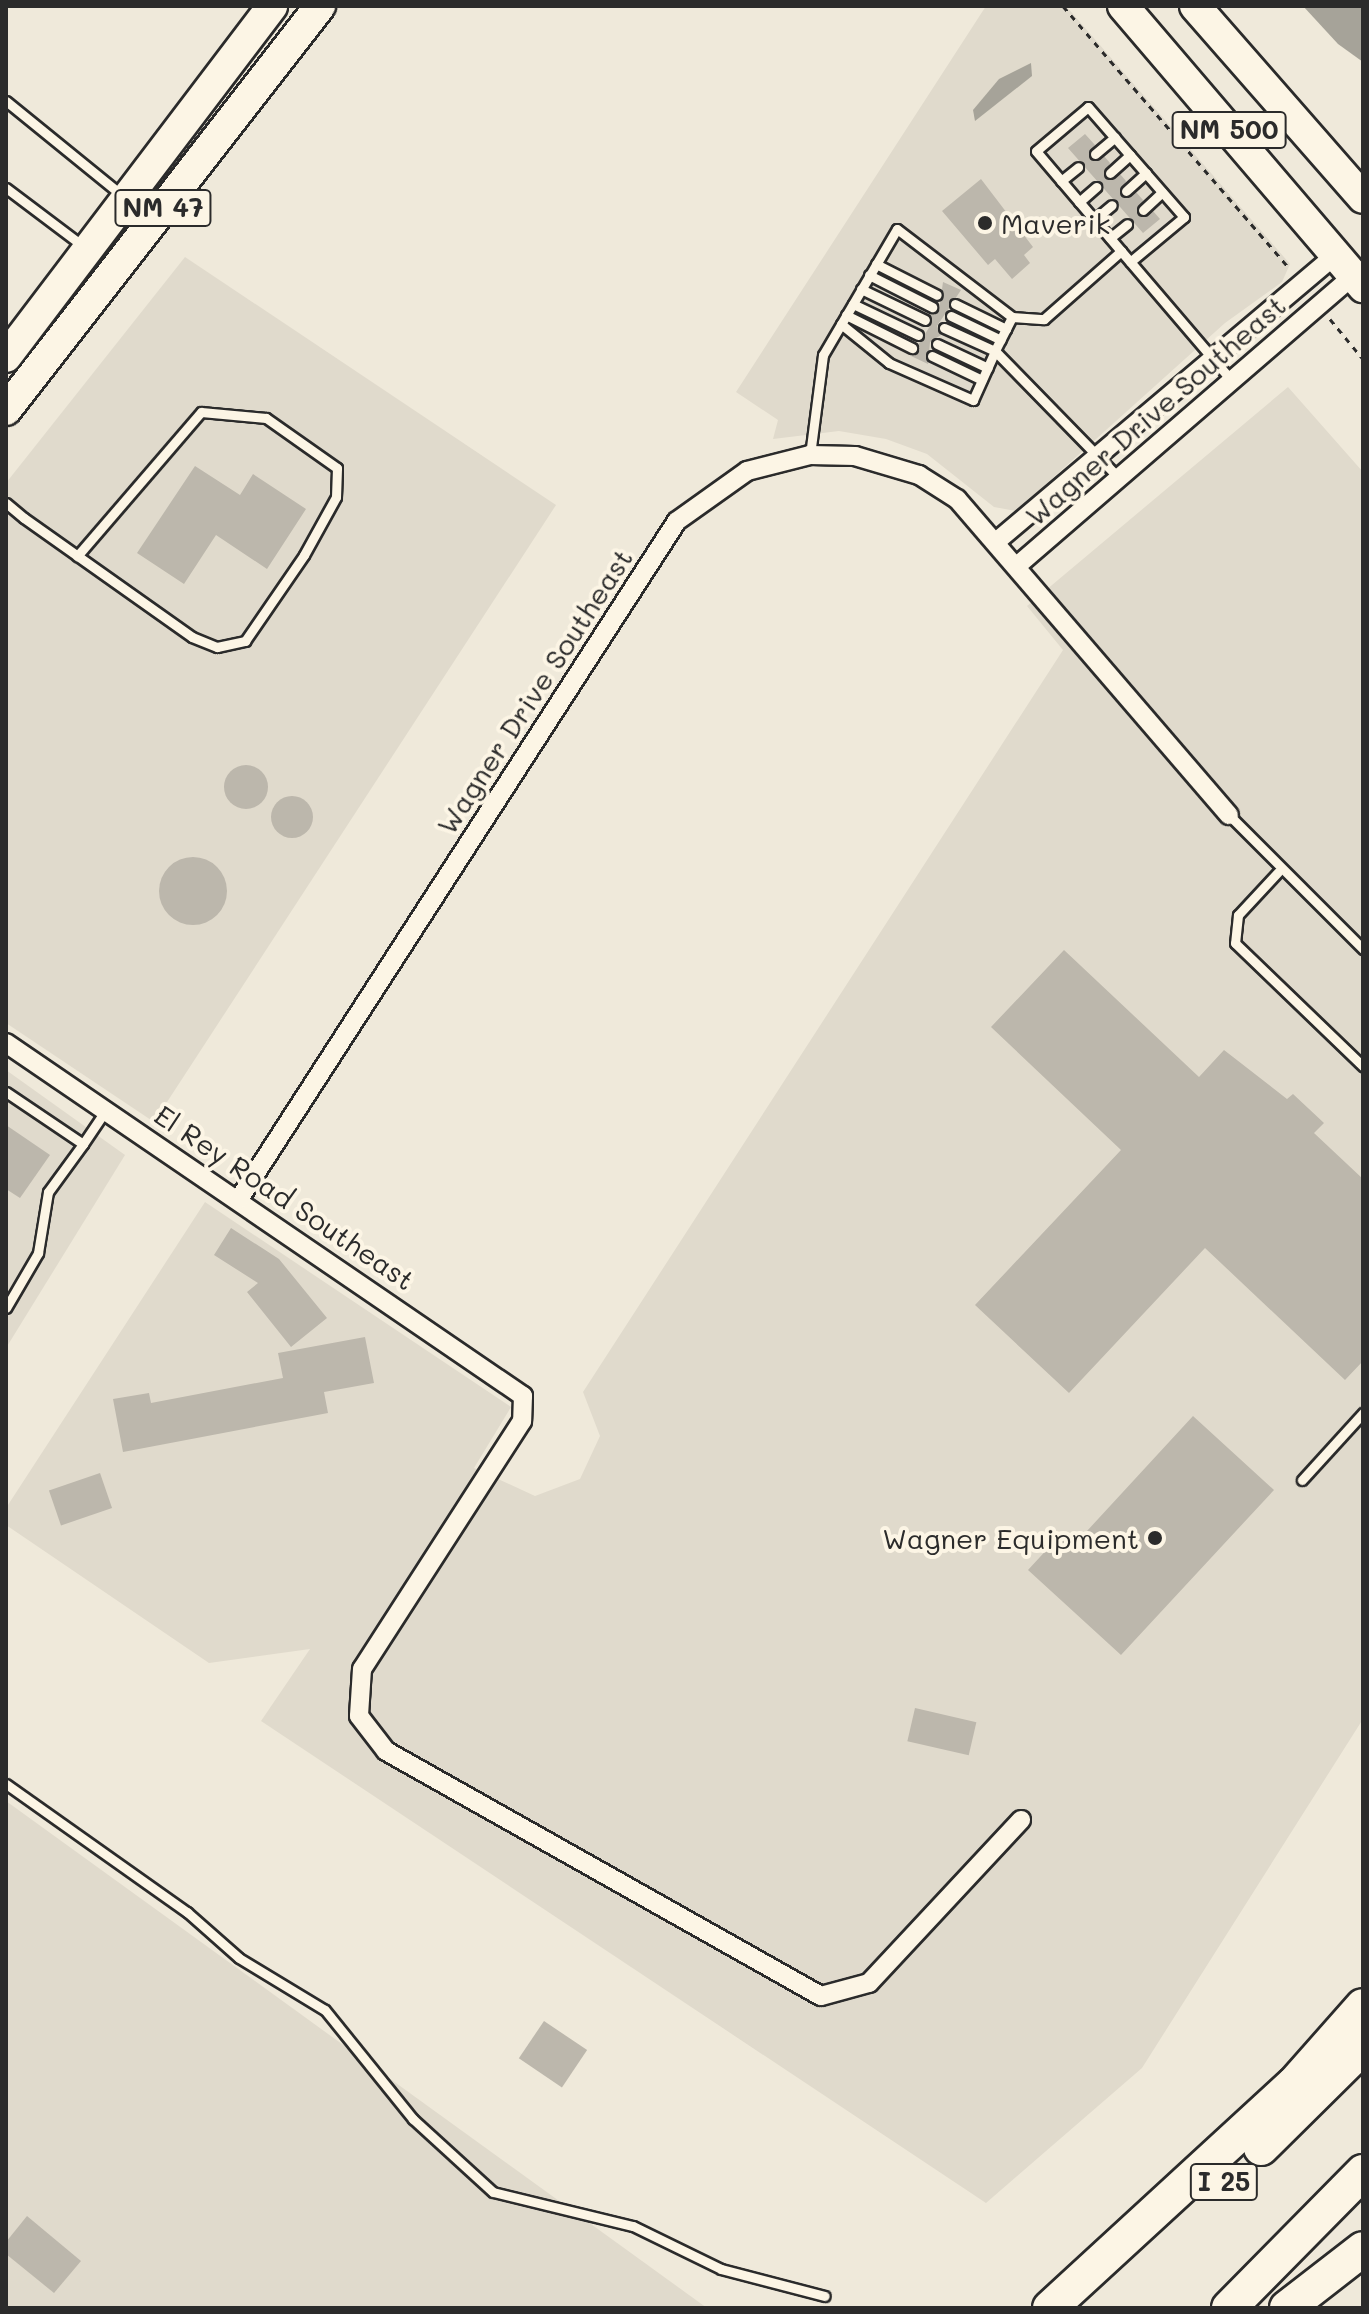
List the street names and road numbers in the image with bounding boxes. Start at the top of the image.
road number: NM 500 [1171,108,1287,152]
road number: NM 47 [113,186,213,230]
street label: Wagner Drive Southeast [1018,288,1292,532]
street label: Wagner Drive Southeast [429,542,639,840]
street label: El Rey Road Southeast [149,1097,421,1297]
road number: I 25 [1188,2160,1260,2204]

